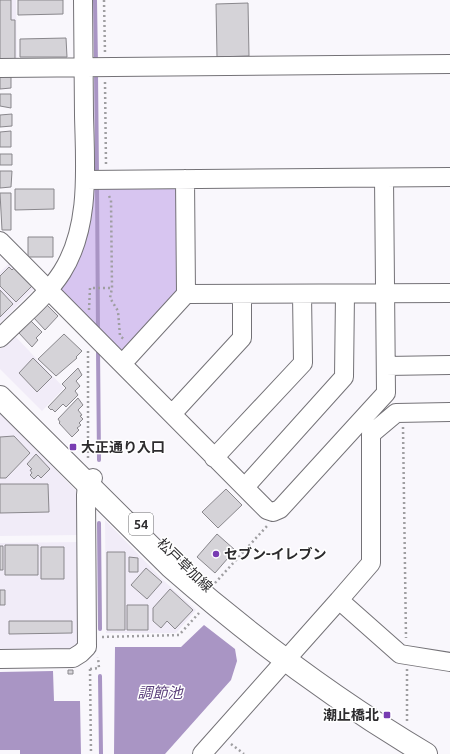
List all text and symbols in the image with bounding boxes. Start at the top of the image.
place label: 大正通り入口 [81,439,165,455]
marker: 大正通り入口 [68,442,78,452]
road number: 54 [129,513,153,535]
street label: 松戸草加線 [154,535,216,595]
place label: セブン-イレブン [224,546,327,562]
marker: セブン-イレブン [211,549,221,559]
water label: 調節池 [137,684,184,701]
place label: 潮止橋北 [323,707,379,723]
marker: 潮止橋北 [382,710,392,720]

